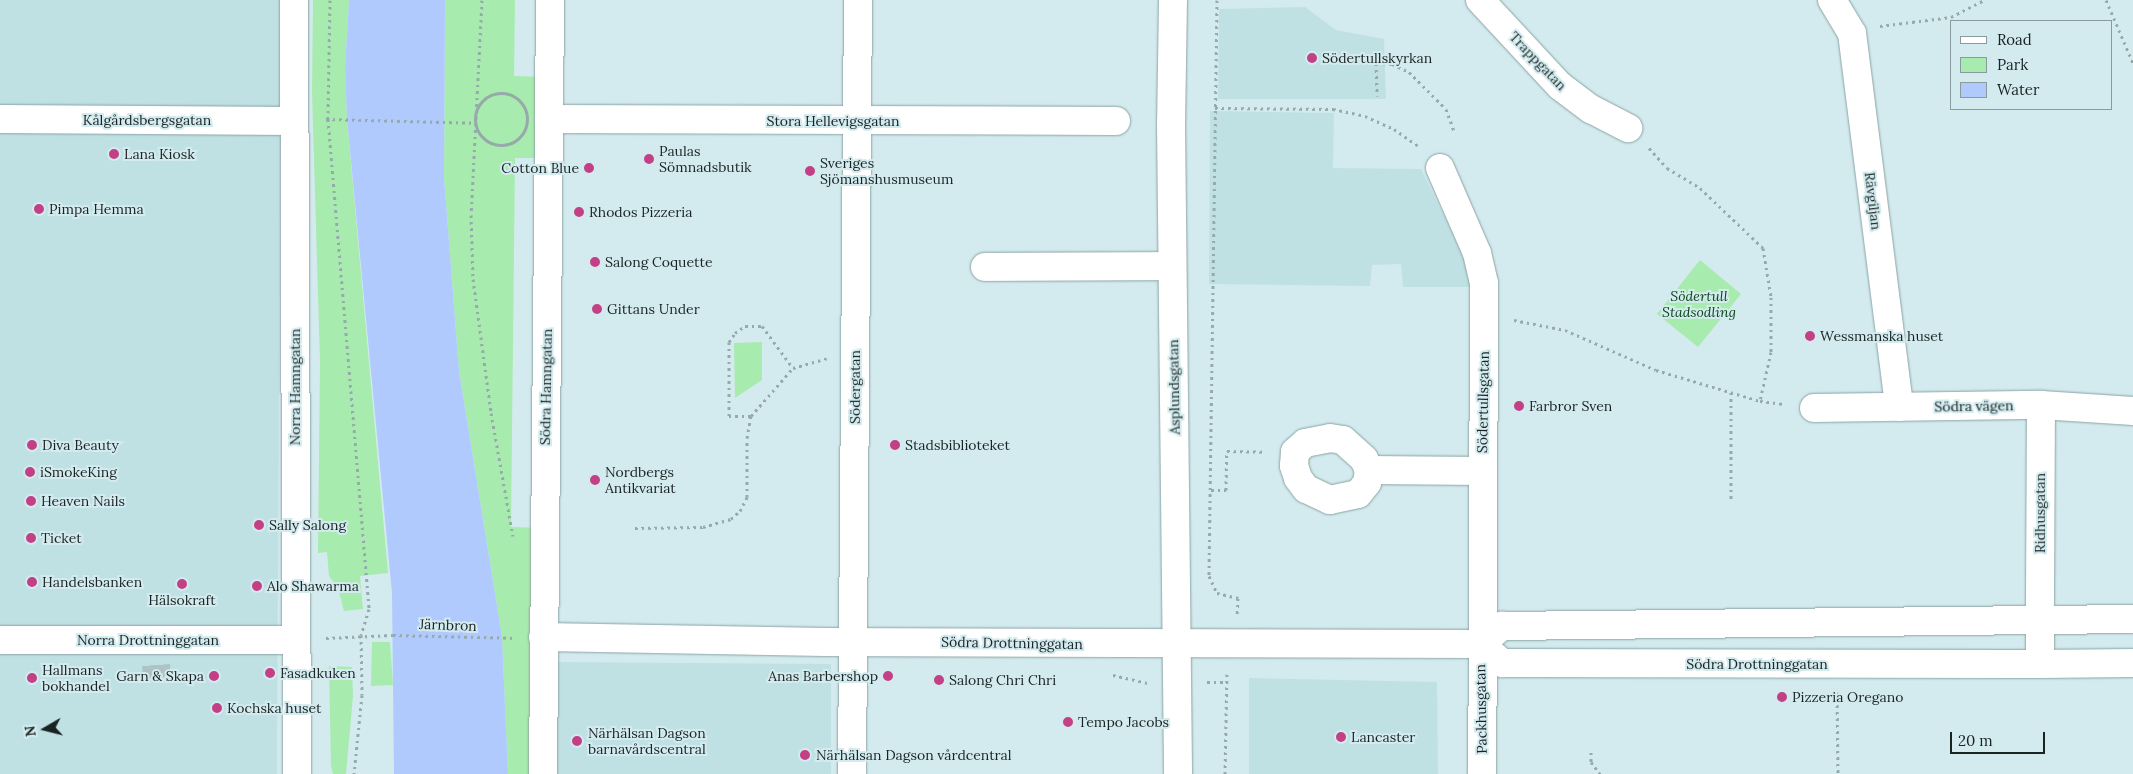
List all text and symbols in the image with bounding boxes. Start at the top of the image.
legend [1950,20,2113,110]
street label: Trappgatan [1506,28,1570,94]
text: Road [1997,30,2032,49]
place label: Södertullskyrkan [1322,50,1432,66]
marker: Södertullskyrkan [1306,52,1318,64]
text: Park [1997,55,2028,74]
text: Water [1997,80,2039,99]
street label: Kålgårdsbergsgatan [83,112,211,128]
street label: Stora Hellevigsgatan [767,113,899,129]
place label: Paulas Sömnadsbutik [659,143,752,176]
place label: Lana Kiosk [124,146,195,162]
marker: Lana Kiosk [108,148,120,160]
marker: Paulas Sömnadsbutik [643,153,655,165]
place label: Sveriges Sjömanshusmuseum [820,155,953,188]
place label: Cotton Blue [501,160,579,176]
marker: Cotton Blue [583,162,595,174]
marker: Sveriges Sjömanshusmuseum [804,165,816,177]
street label: Rävgiljan [1861,171,1885,231]
place label: Pimpa Hemma [49,201,144,217]
marker: Pimpa Hemma [33,203,45,215]
place label: Rhodos Pizzeria [589,204,692,220]
marker: Rhodos Pizzeria [573,206,585,218]
place label: Salong Coquette [605,254,713,270]
marker: Salong Coquette [589,256,601,268]
park label: Södertull Stadsodling [1662,288,1736,321]
place label: Gittans Under [607,301,700,317]
marker: Gittans Under [591,303,603,315]
place label: Wessmanska huset [1820,328,1943,344]
street label: Norra Hamngatan [287,329,303,445]
street label: Södra Hamngatan [537,329,555,445]
marker: Wessmanska huset [1804,330,1816,342]
street label: Asplundsgatan [1165,339,1183,435]
street label: Södergatan [847,350,863,424]
street label: Södertullsgatan [1474,351,1492,453]
street label: Södra vägen [1934,397,2014,415]
place label: Farbror Sven [1529,398,1612,414]
marker: Farbror Sven [1513,400,1525,412]
place label: Diva Beauty [42,437,119,453]
place label: Stadsbiblioteket [905,437,1010,453]
marker: Diva Beauty [26,439,38,451]
marker: Stadsbiblioteket [889,439,901,451]
place label: iSmokeKing [40,464,117,480]
place label: Nordbergs Antikvariat [605,464,676,497]
marker: iSmokeKing [24,466,36,478]
street label: Ridhusgatan [2032,473,2048,553]
marker: Nordbergs Antikvariat [589,474,601,486]
place label: Heaven Nails [41,493,125,509]
marker: Heaven Nails [25,495,37,507]
place label: Sally Salong [269,517,346,533]
marker: Sally Salong [253,519,265,531]
place label: Ticket [41,530,82,546]
marker: Ticket [25,532,37,544]
place label: Handelsbanken [42,574,142,590]
marker: Handelsbanken [26,576,38,588]
marker: Hälsokraft [176,578,188,590]
place label: Alo Shawarma [267,578,359,594]
marker: Alo Shawarma [251,580,263,592]
place label: Hälsokraft [148,592,216,608]
street label: Järnbron [419,616,477,634]
street label: Norra Drottninggatan [77,632,219,648]
street label: Södra Drottninggatan [941,633,1083,653]
street label: Södra Drottninggatan [1686,656,1828,672]
place label: Hallmans bokhandel [42,662,110,694]
street label: Packhusgatan [1472,664,1490,754]
place label: Fasadkuken [280,665,356,681]
marker: Fasadkuken [264,667,276,679]
place label: Garn & Skapa [116,668,204,684]
place label: Anas Barbershop [768,668,878,684]
marker: Garn & Skapa [208,670,220,682]
marker: Anas Barbershop [882,670,894,682]
marker: Hallmans bokhandel [26,672,38,684]
place label: Salong Chri Chri [949,672,1056,688]
marker: Salong Chri Chri [933,674,945,686]
place label: Pizzeria Oregano [1792,689,1903,705]
marker: Pizzeria Oregano [1776,691,1788,703]
place label: Kochska huset [227,700,321,716]
marker: Kochska huset [211,702,223,714]
north arrow [20,704,70,754]
place label: Tempo Jacobs [1078,714,1169,730]
marker: Tempo Jacobs [1062,716,1074,728]
scale bar [1953,722,2048,754]
text: N [20,724,40,738]
place label: Närhälsan Dagson barnavårdscentral [588,725,706,758]
place label: Lancaster [1351,729,1415,745]
marker: Lancaster [1335,731,1347,743]
text: 20 m [1958,731,1993,750]
marker: Närhälsan Dagson barnavårdscentral [570,734,584,748]
place label: Närhälsan Dagson vårdcentral [816,747,1012,763]
marker: Närhälsan Dagson vårdcentral [798,748,812,762]

